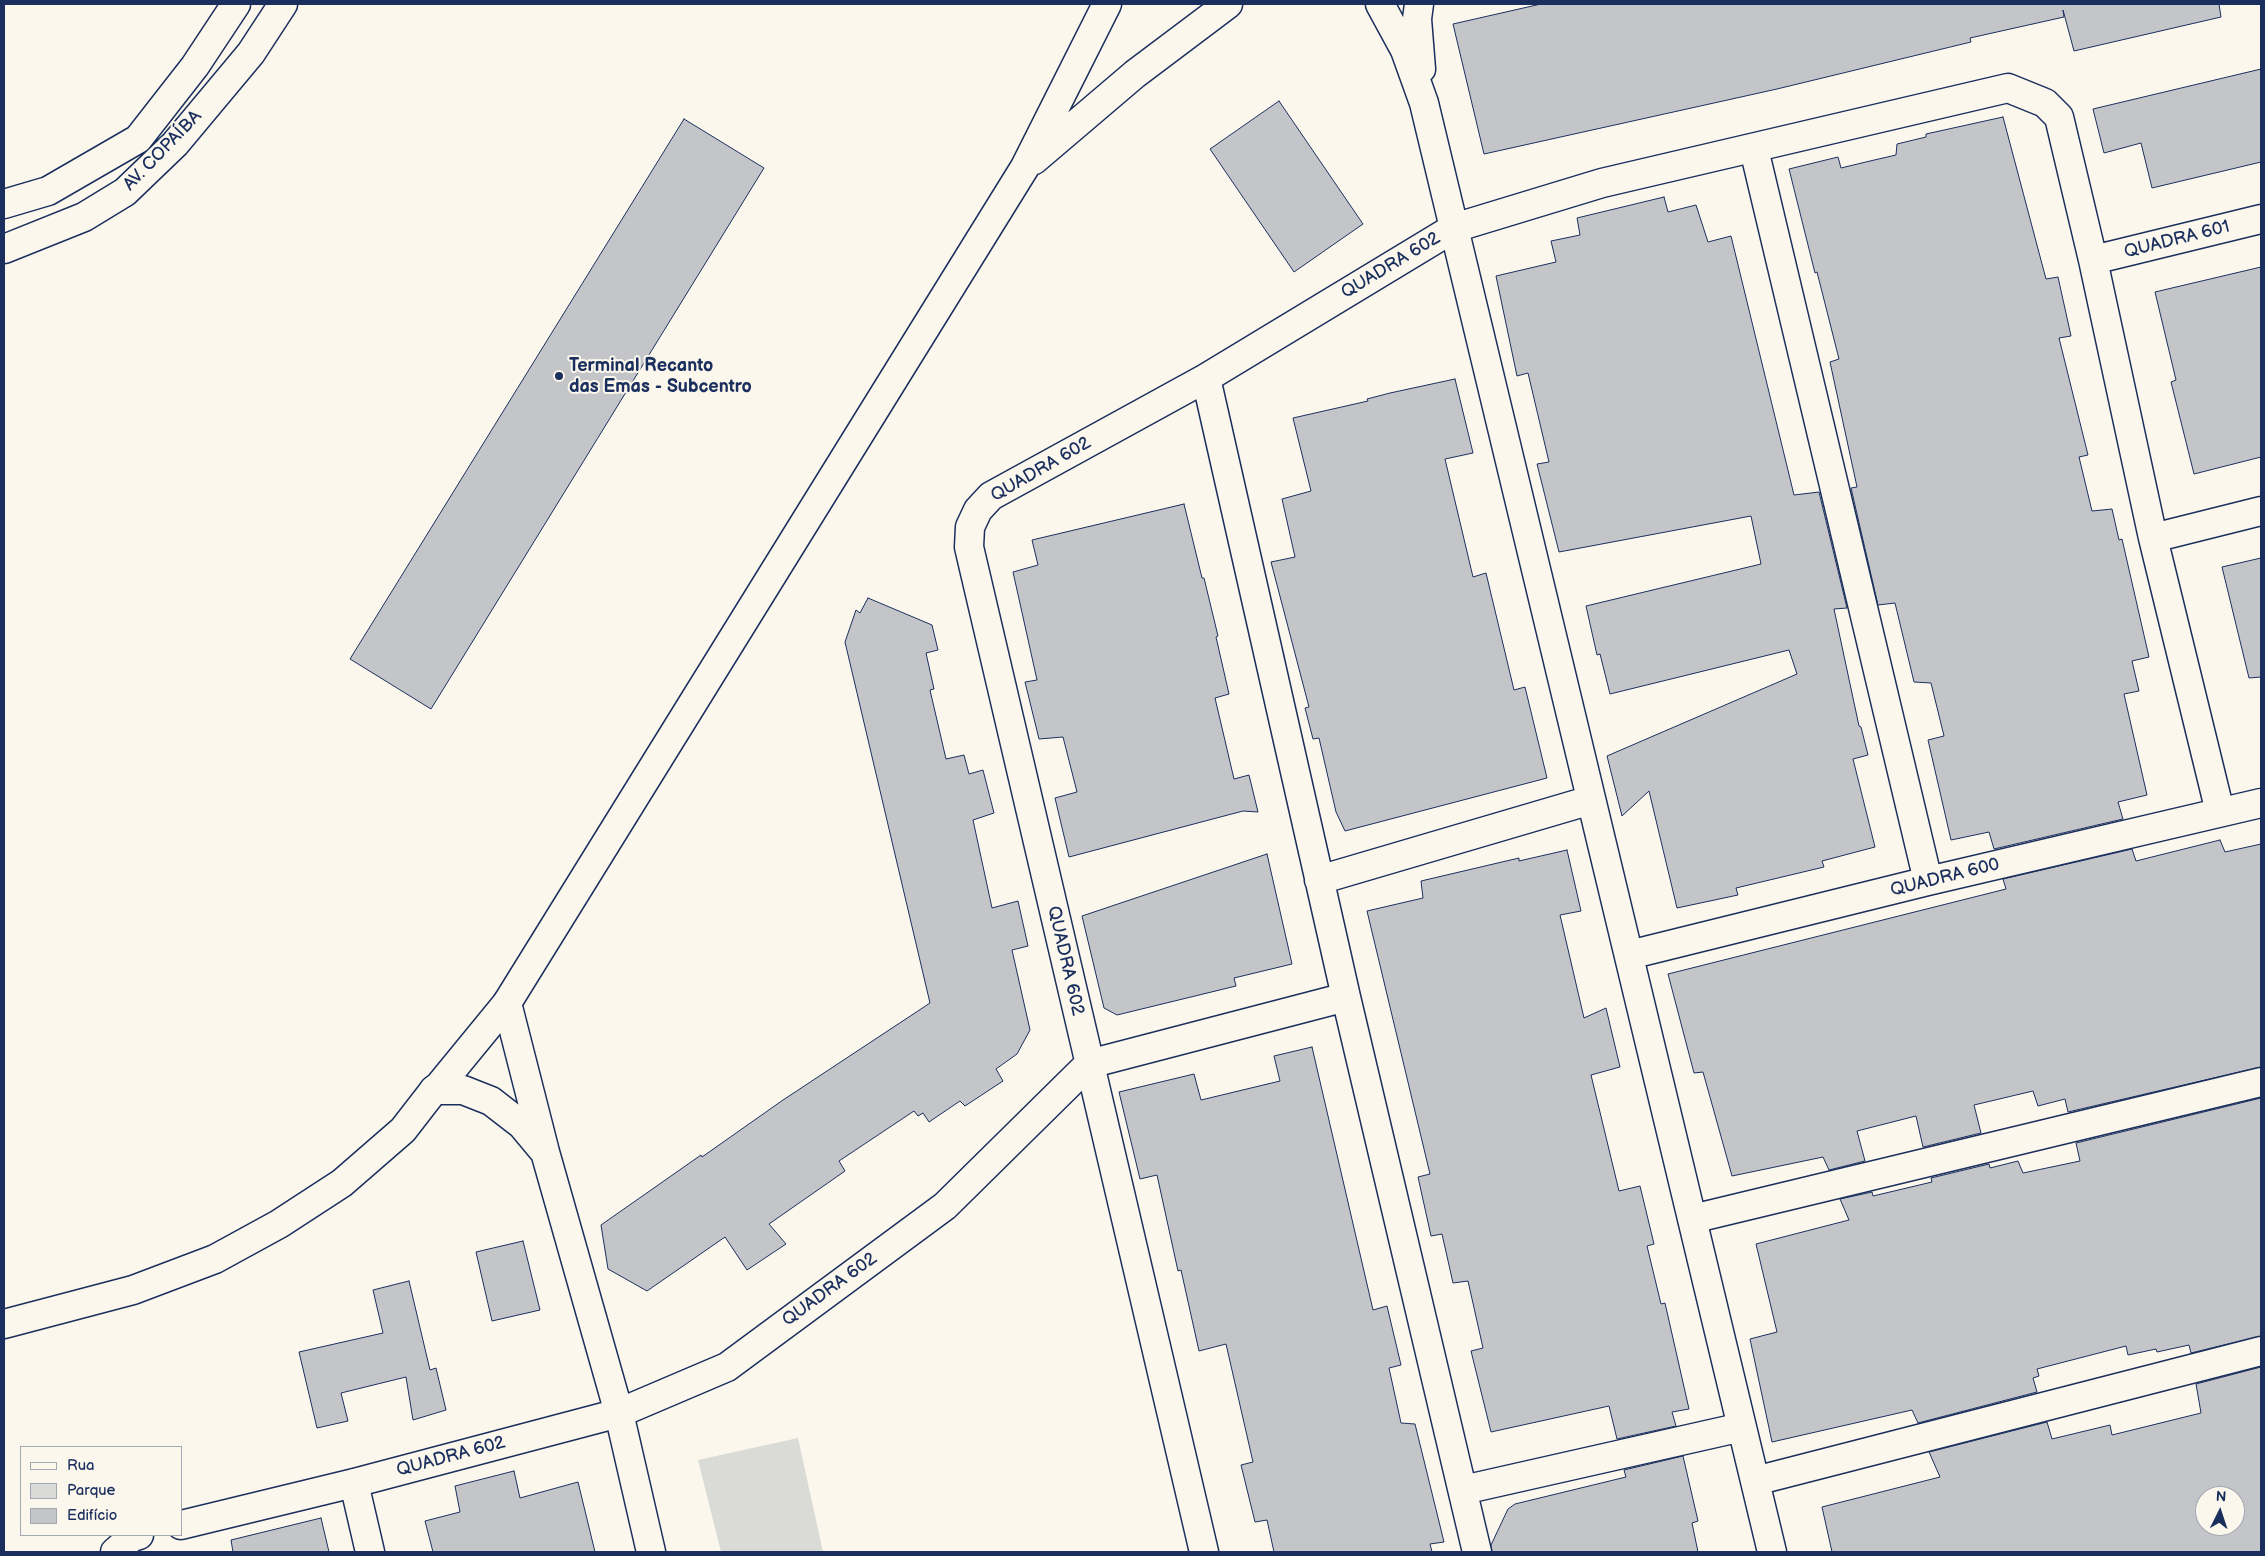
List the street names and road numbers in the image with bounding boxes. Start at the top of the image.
street label: AV. COPAÍBA [119,106,207,196]
street label: QUADRA 601 [2122,216,2232,264]
street label: QUADRA 602 [1338,228,1444,304]
street label: QUADRA 602 [987,433,1095,507]
street label: QUADRA 600 [1888,854,2002,902]
street label: QUADRA 602 [1042,904,1088,1018]
street label: QUADRA 602 [778,1248,882,1332]
street label: QUADRA 602 [394,1432,508,1482]

